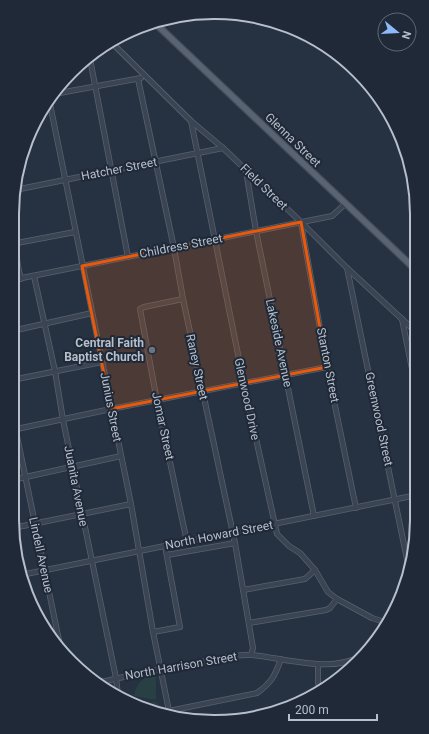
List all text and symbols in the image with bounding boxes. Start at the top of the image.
north arrow [377,12,417,52]
text: N [399,29,413,41]
street label: Glenna Street [262,110,324,170]
street label: Hatcher Street [80,155,158,183]
street label: Field Street [237,161,291,213]
street label: Childress Street [138,231,224,261]
street label: Lakeside Avenue [263,298,295,388]
street label: Stanton Street [314,326,342,404]
street label: Raney Street [183,333,211,401]
place label: Central Faith Baptist Church [64,336,144,364]
marker: Central Faith Baptist Church [147,345,157,355]
street label: Glenwood Drive [231,357,263,441]
street label: Junius Street [97,371,125,443]
street label: Greenwood Street [362,371,396,467]
street label: Jomar Street [149,391,177,461]
street label: Juanita Avenue [61,444,91,528]
street label: Lindell Avenue [26,516,56,594]
street label: North Howard Street [164,518,274,552]
street label: North Harrison Street [124,649,238,683]
scale bar [289,696,377,722]
text: 200 m [295,703,329,717]

